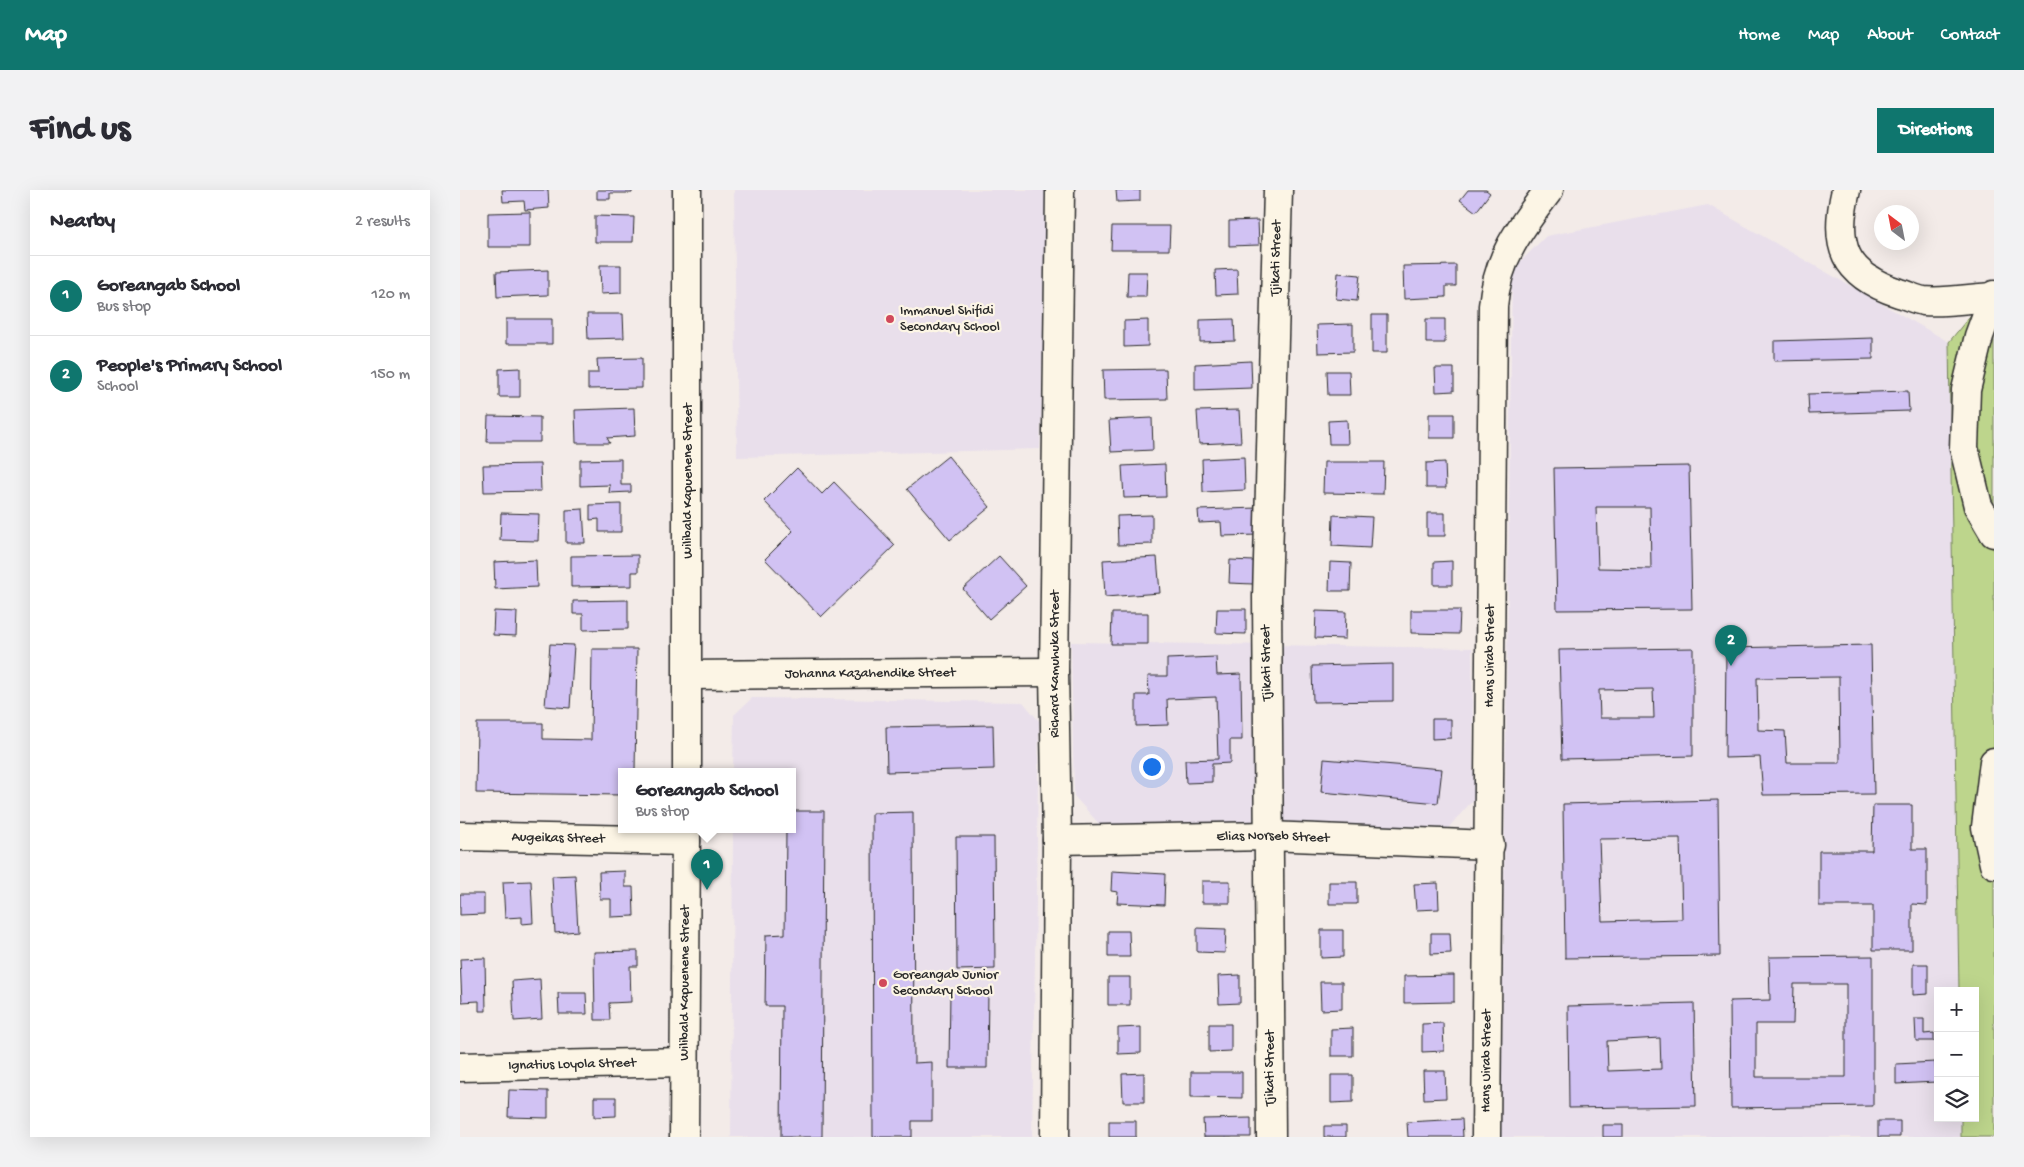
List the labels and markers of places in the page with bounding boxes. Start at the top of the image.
place label: Immanuel Shifidi Secondary School [900,303,1000,336]
marker: Immanuel Shifidi Secondary School [884,313,896,325]
pin: 2 [1715,625,1747,666]
pin: 1 [691,849,723,890]
place label: Goreangab Junior Secondary School [893,967,999,1000]
marker: Goreangab Junior Secondary School [877,977,889,989]

